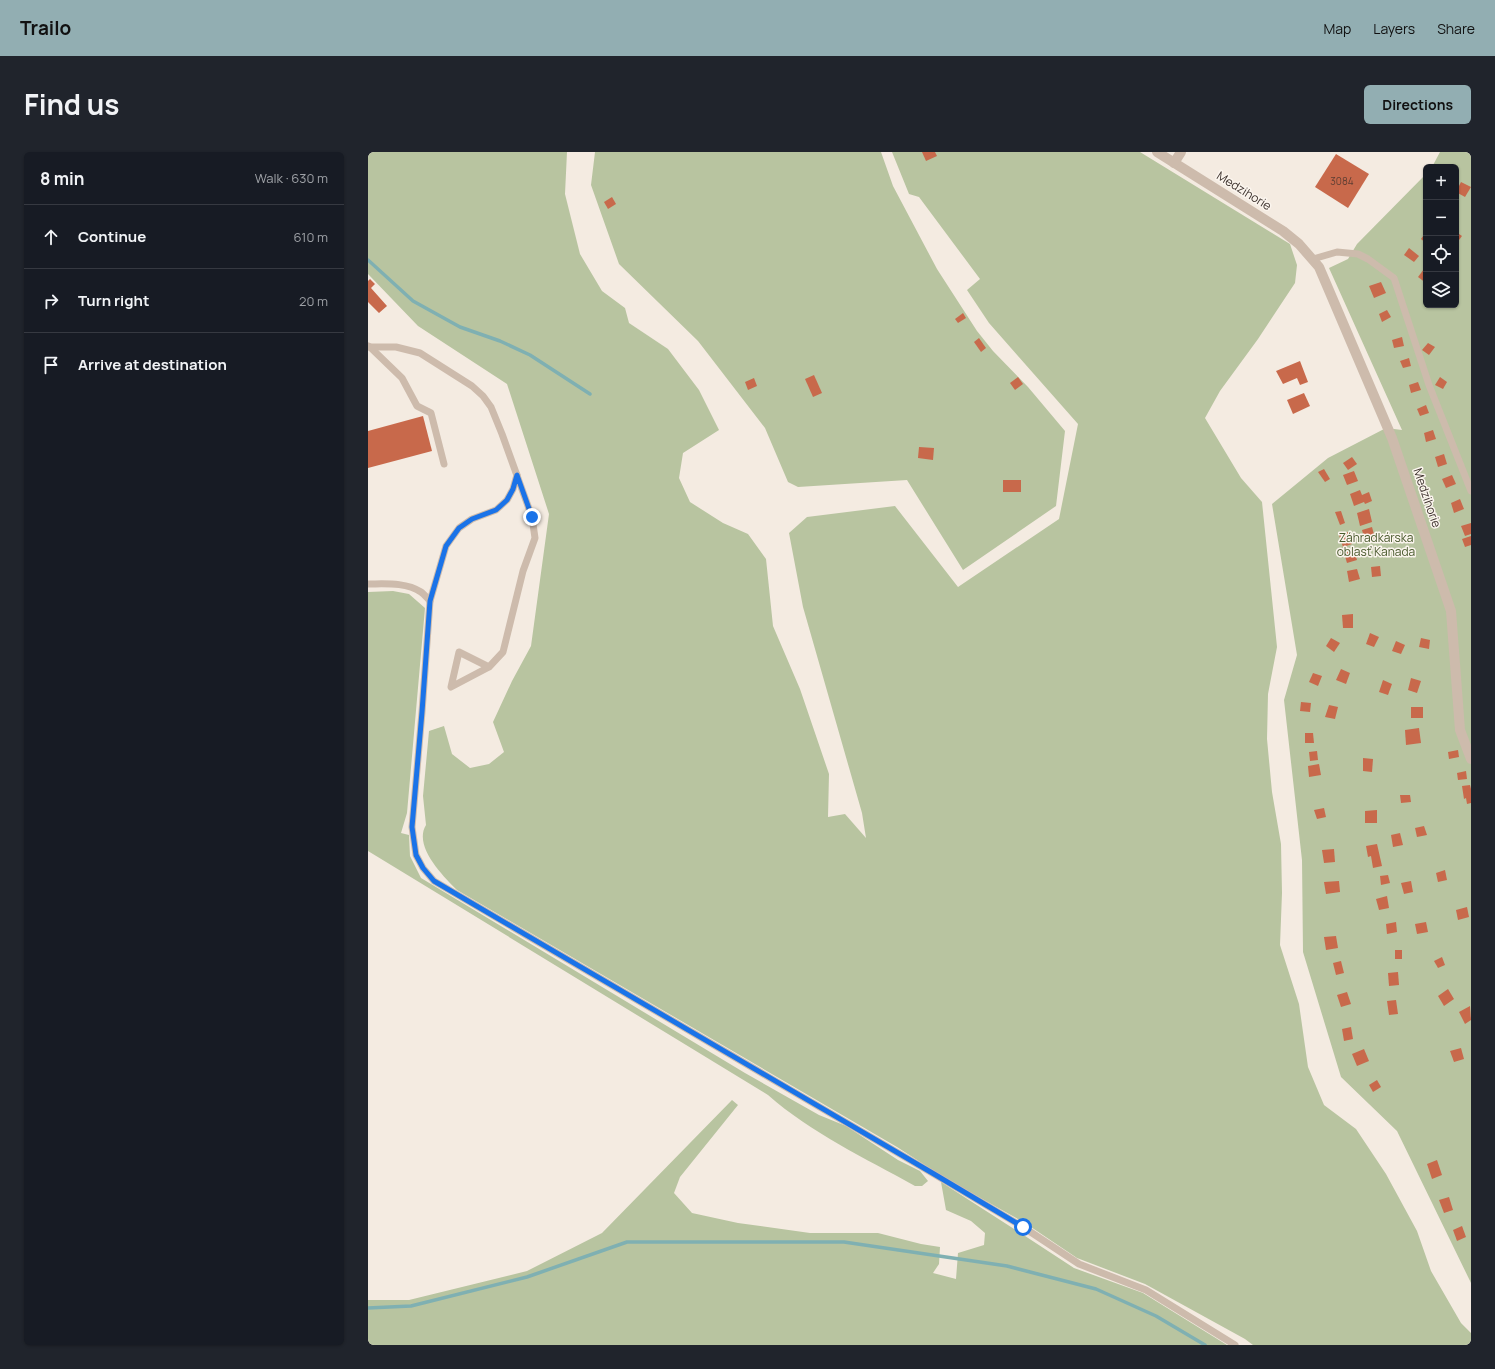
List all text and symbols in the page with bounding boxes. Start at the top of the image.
text: Trailo [20,15,71,41]
text: Map [1323,19,1351,38]
text: Layers [1373,19,1415,38]
text: Share [1437,19,1475,38]
text: Find us [24,85,119,123]
button: Directions [1364,85,1471,124]
map controls [1423,164,1459,308]
button: + [1423,164,1459,200]
text: 8 min [40,167,85,190]
street label: Medzihorie [1214,167,1275,214]
text: Walk · 630 m [255,169,328,187]
house number: 3084 [1330,174,1354,188]
button: − [1423,200,1459,236]
icon: ahead [40,226,62,248]
text: Continue [78,226,146,247]
text: 610 m [294,228,328,246]
button: locate [1423,236,1459,272]
button: layers [1423,272,1459,308]
icon: right [40,290,62,312]
text: Turn right [78,290,149,311]
text: 20 m [299,292,328,310]
icon: arrive [40,354,62,376]
text: Arrive at destination [78,354,227,375]
street label: Medzihorie [1409,466,1446,530]
route end [523,508,541,526]
park label: Záhradkárska oblasť Kanada [1337,529,1415,560]
route start [1014,1218,1032,1236]

